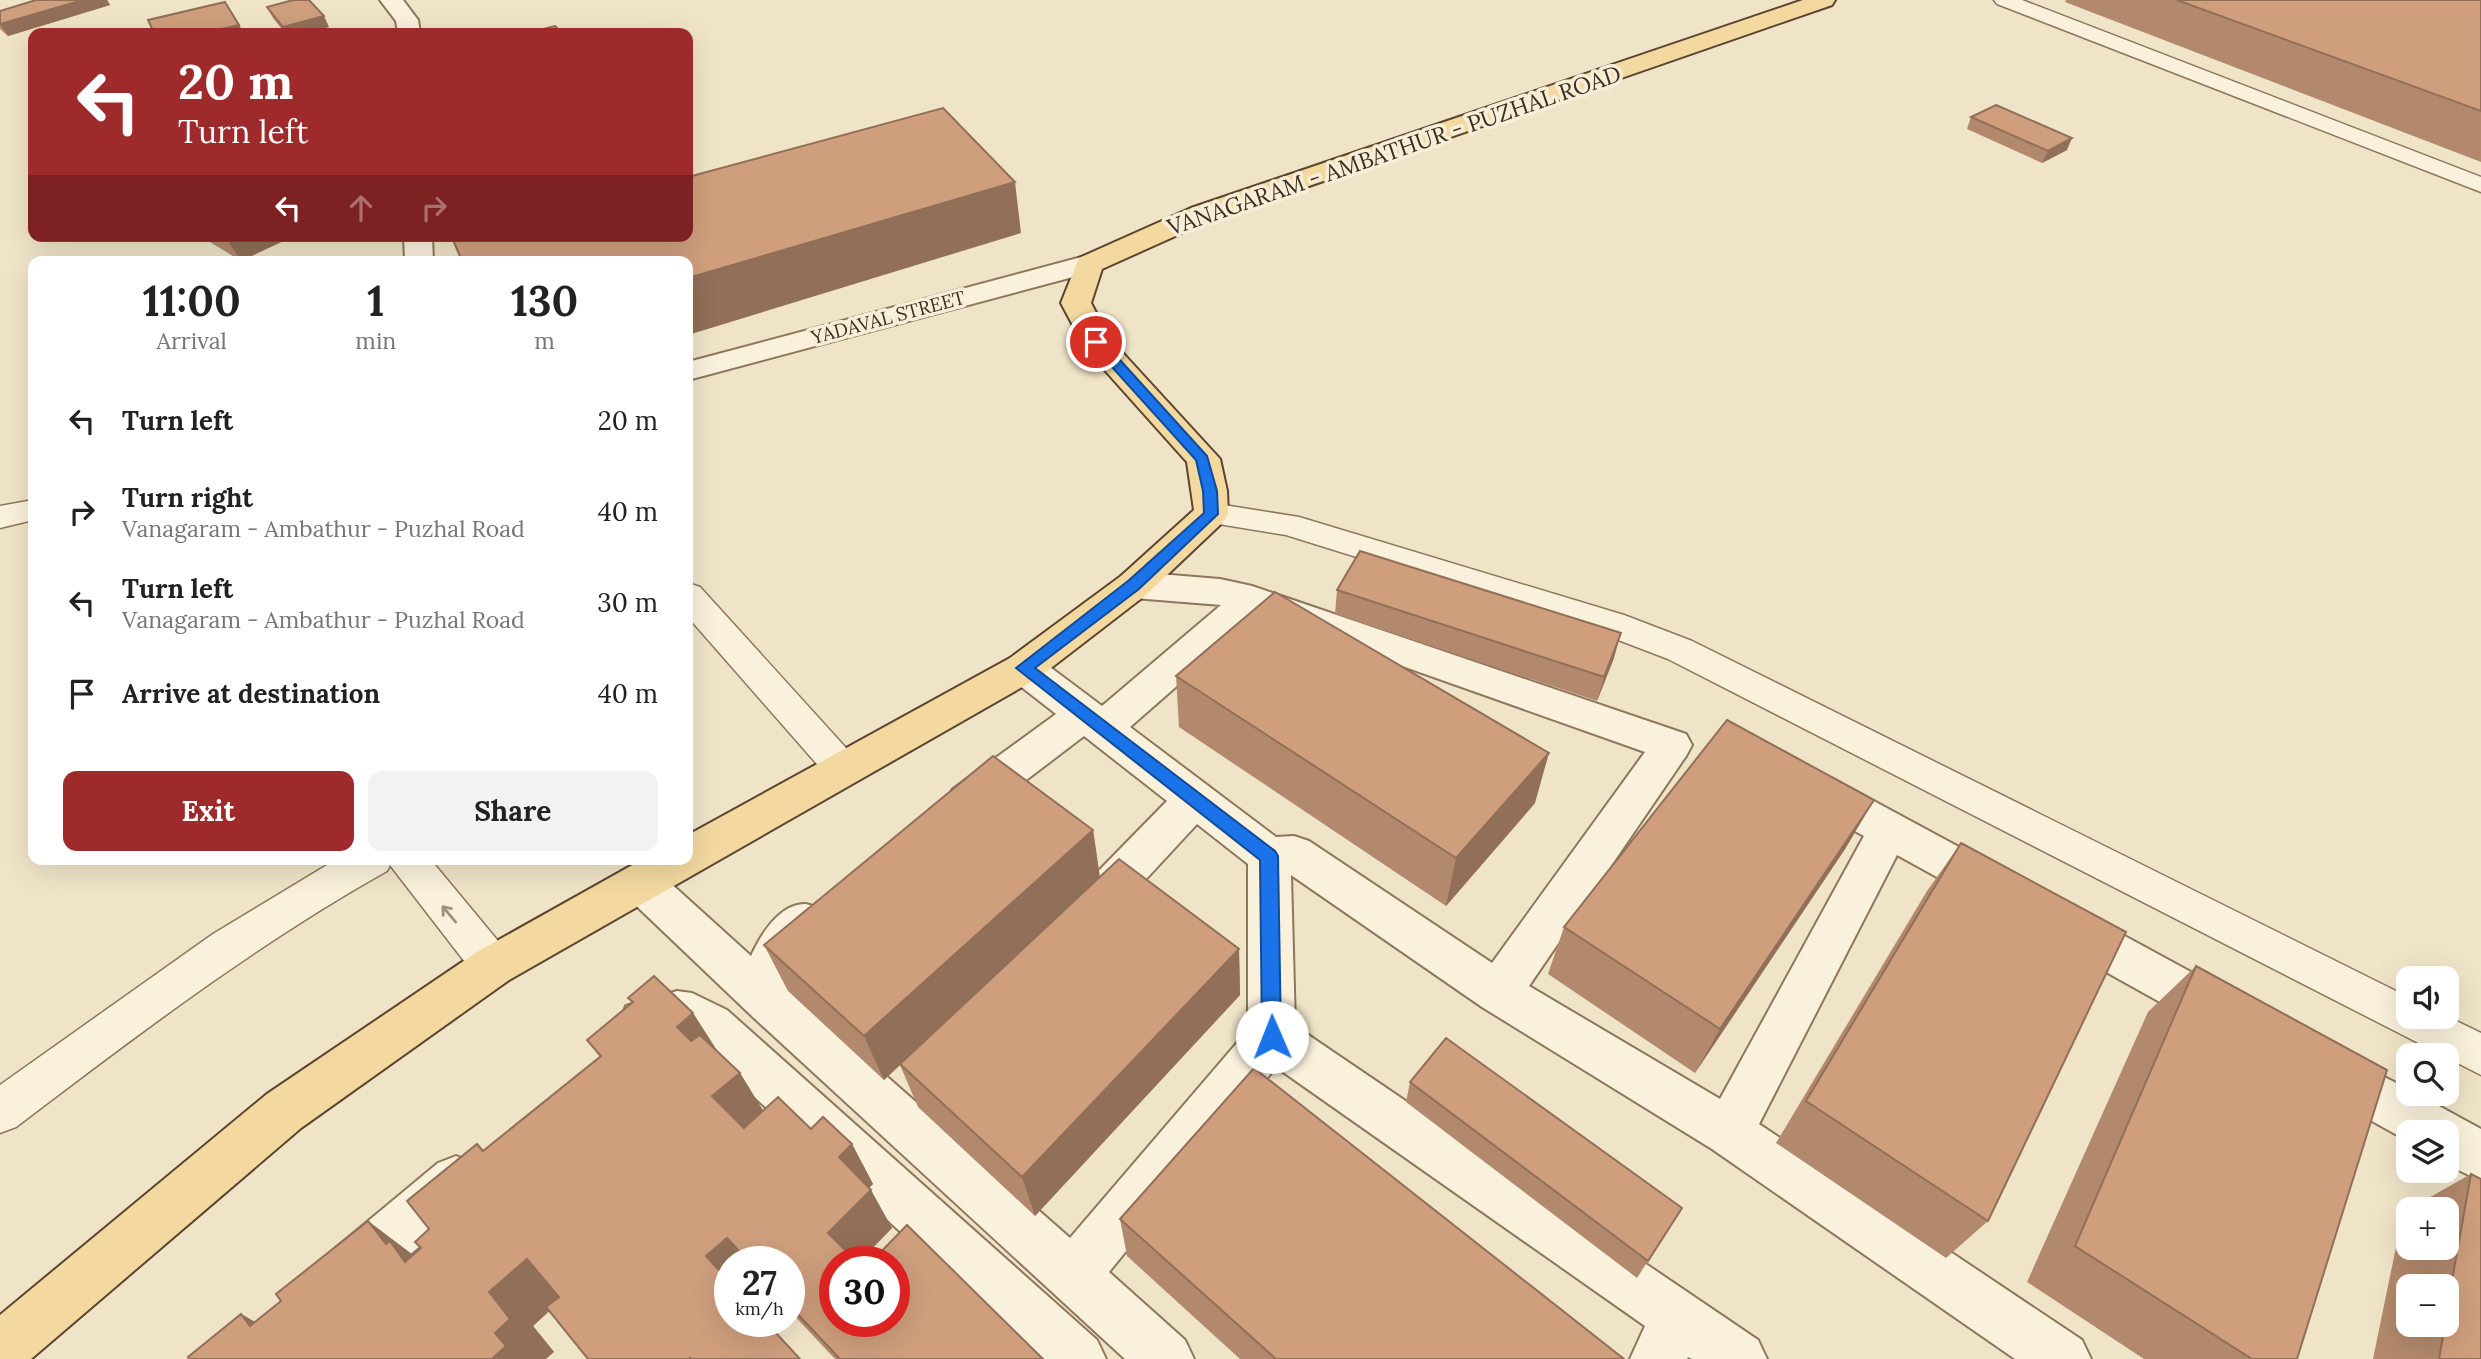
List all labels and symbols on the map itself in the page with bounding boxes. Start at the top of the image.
street label: VANAGARAM - AMBATHUR - PUZHAL ROAD [1162,58,1625,242]
street label: YADAVAL STREET [807,285,968,349]
pin [1066,312,1126,372]
one-way arrow [441,905,457,923]
position arrow [1235,1000,1309,1074]
speed limit sign: 30 [819,1246,910,1337]

